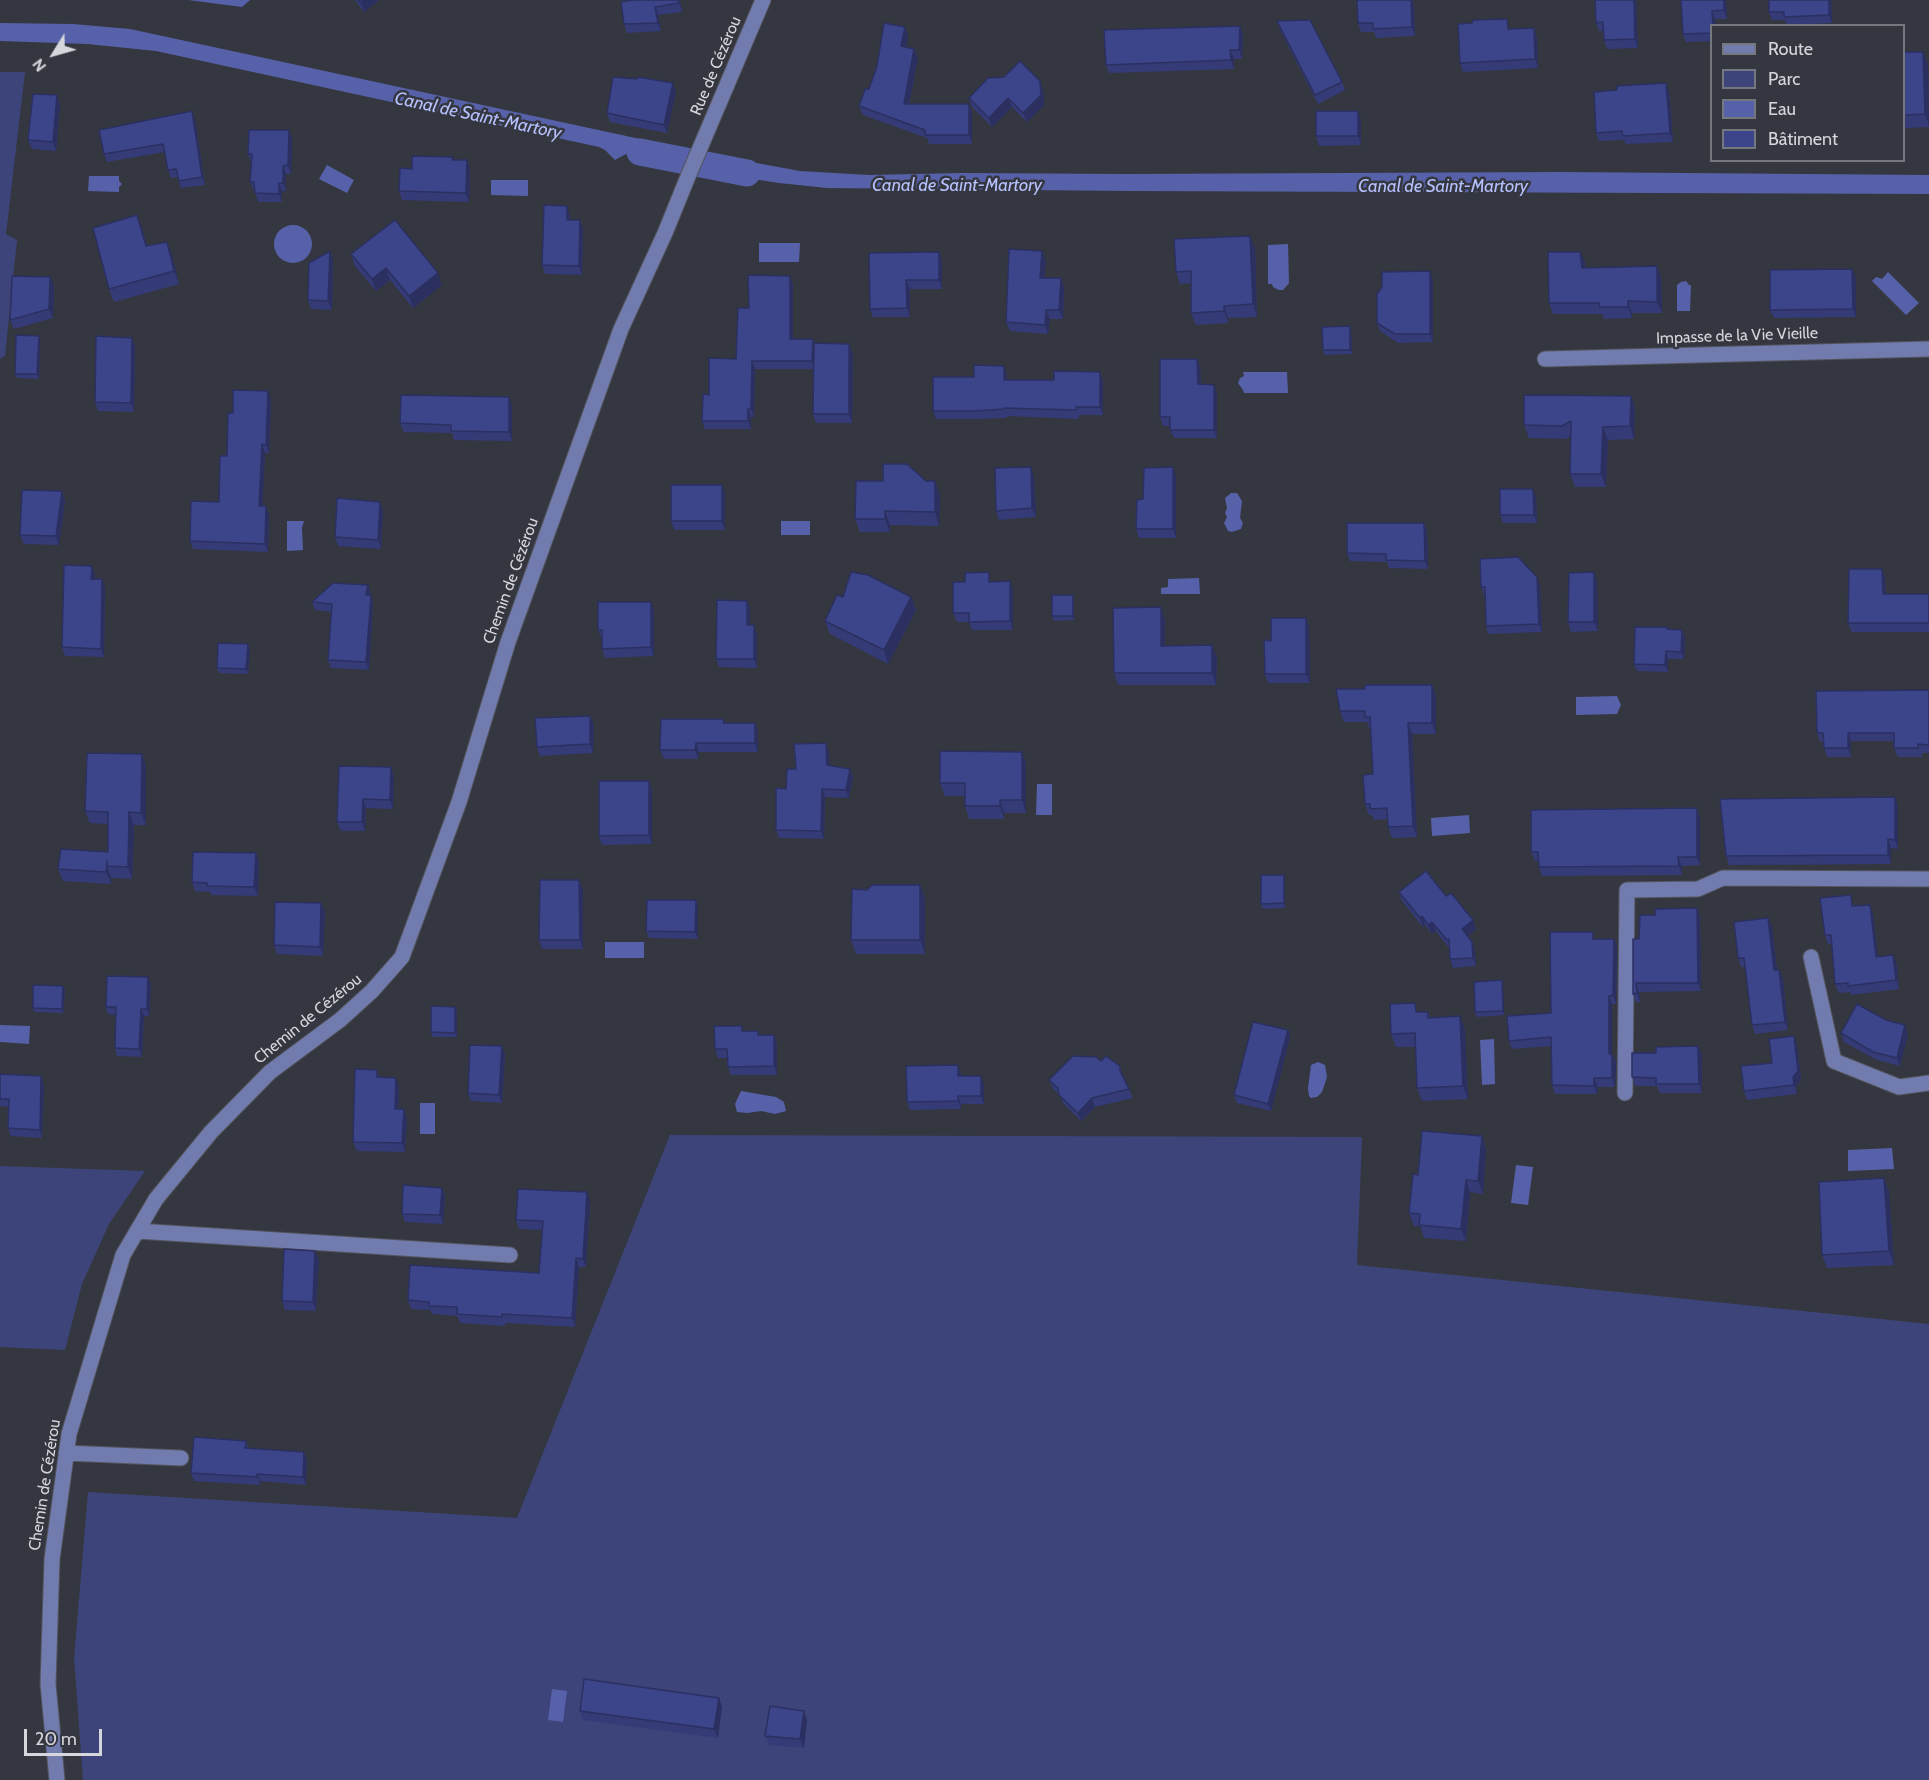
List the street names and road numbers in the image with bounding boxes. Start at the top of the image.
street label: Rue de Cézérou [687,14,745,118]
street label: Impasse de la Vie Vieille [1656,324,1818,348]
street label: Chemin de Cézérou [479,515,543,647]
street label: Chemin de Cézérou [250,970,366,1068]
street label: Chemin de Cézérou [25,1418,65,1552]

